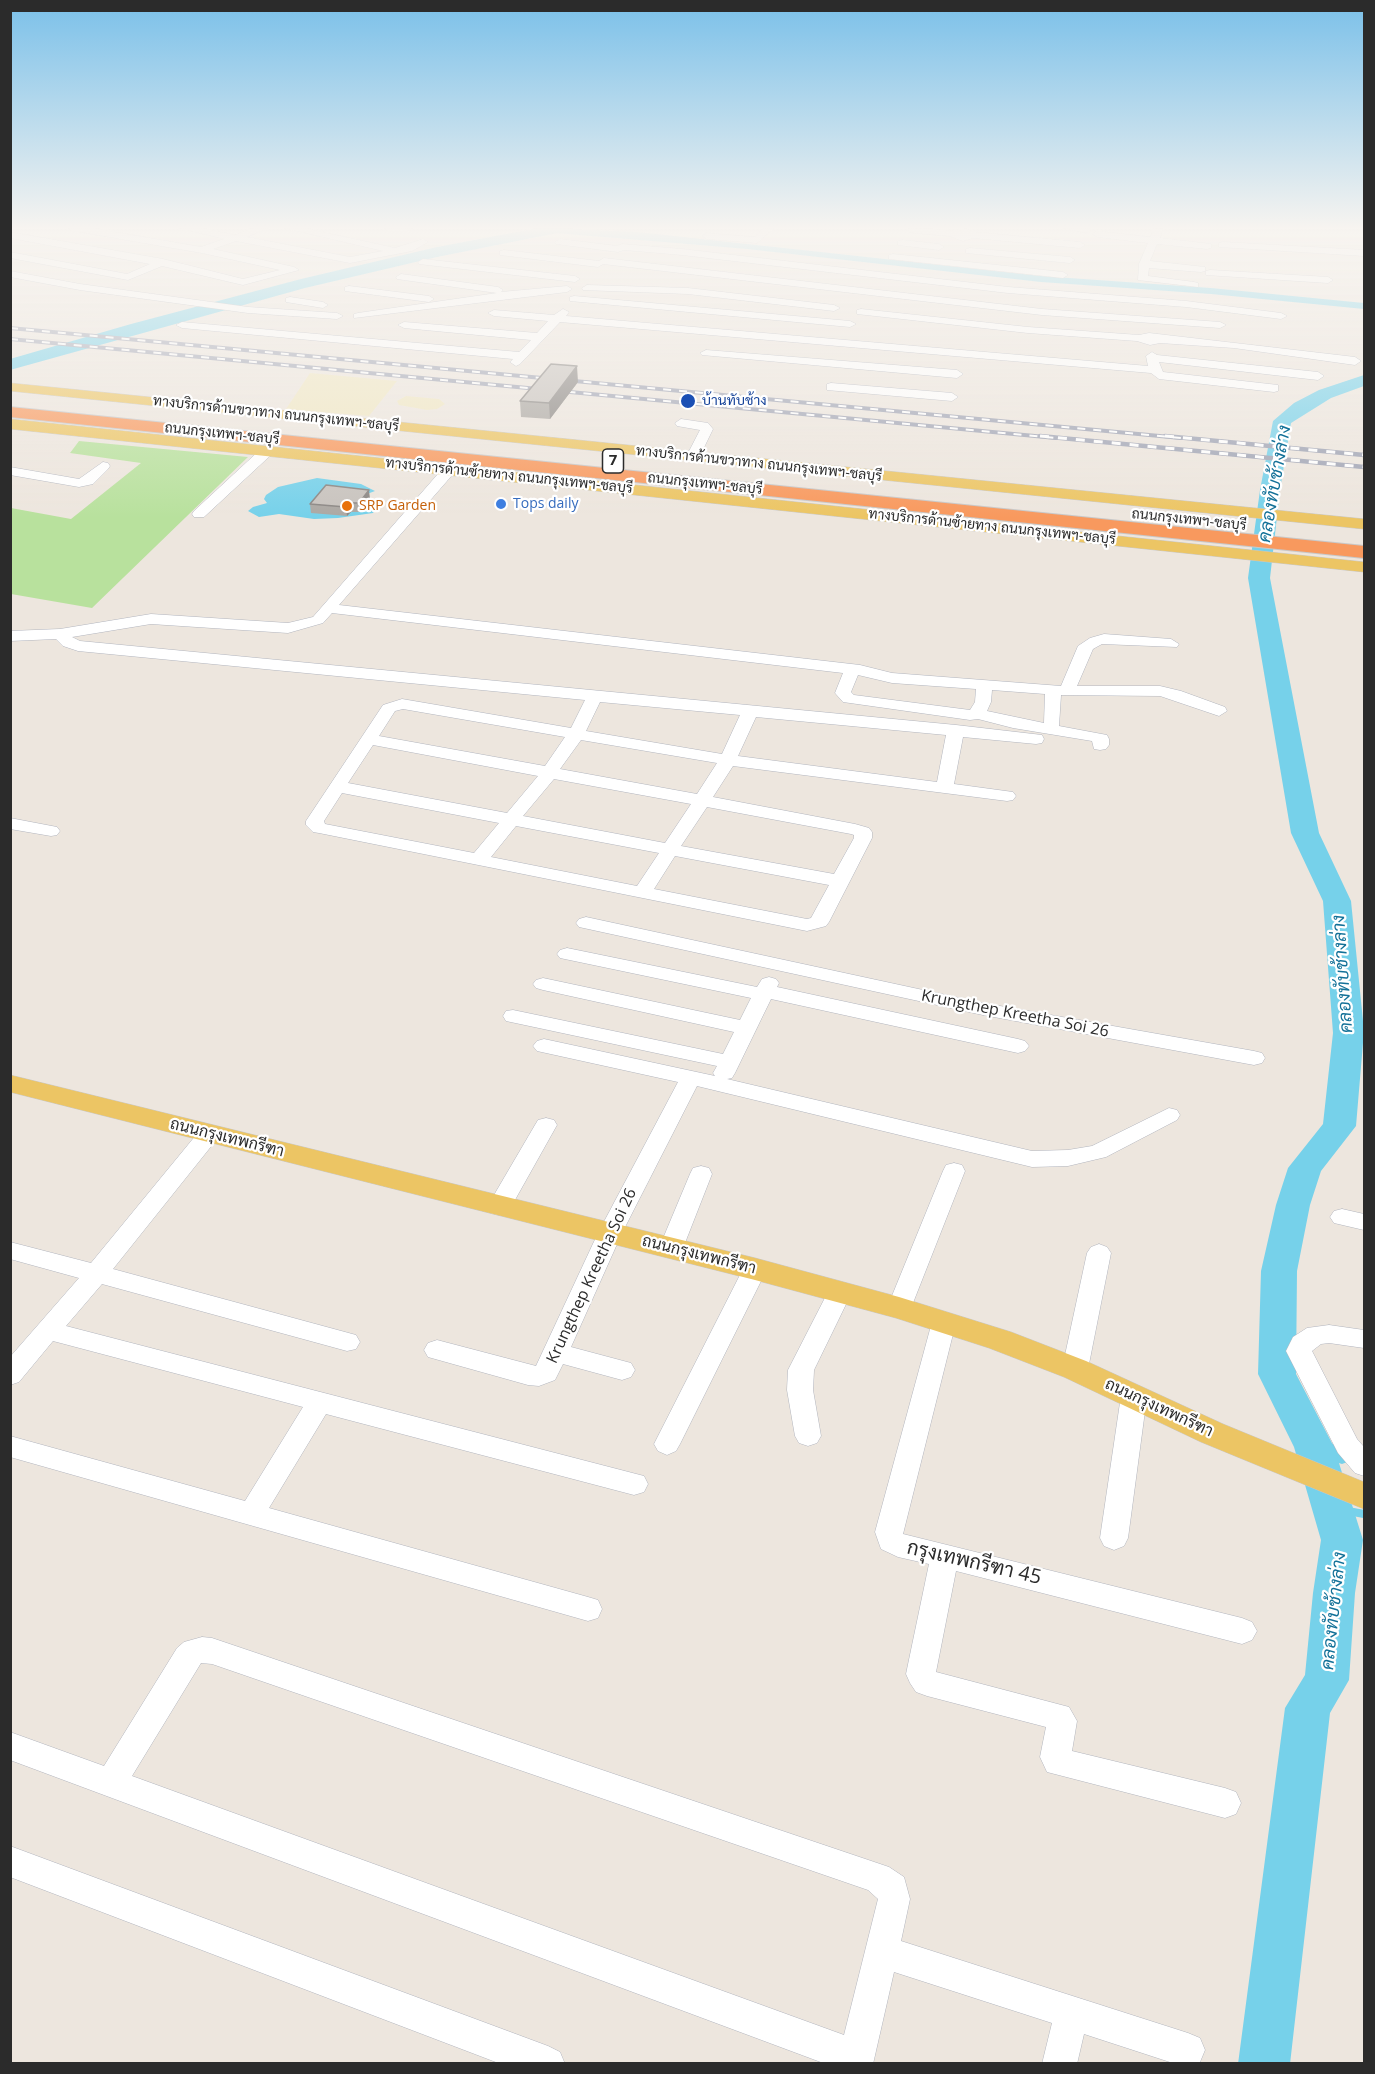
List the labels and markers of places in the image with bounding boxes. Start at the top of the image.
marker: บ้านทับช้าง [679,392,697,410]
place label: บ้านทับช้าง [702,393,767,409]
place label: Tops daily [513,496,578,512]
marker: Tops daily [494,497,508,511]
place label: SRP Garden [359,498,436,514]
marker: SRP Garden [340,499,354,513]

